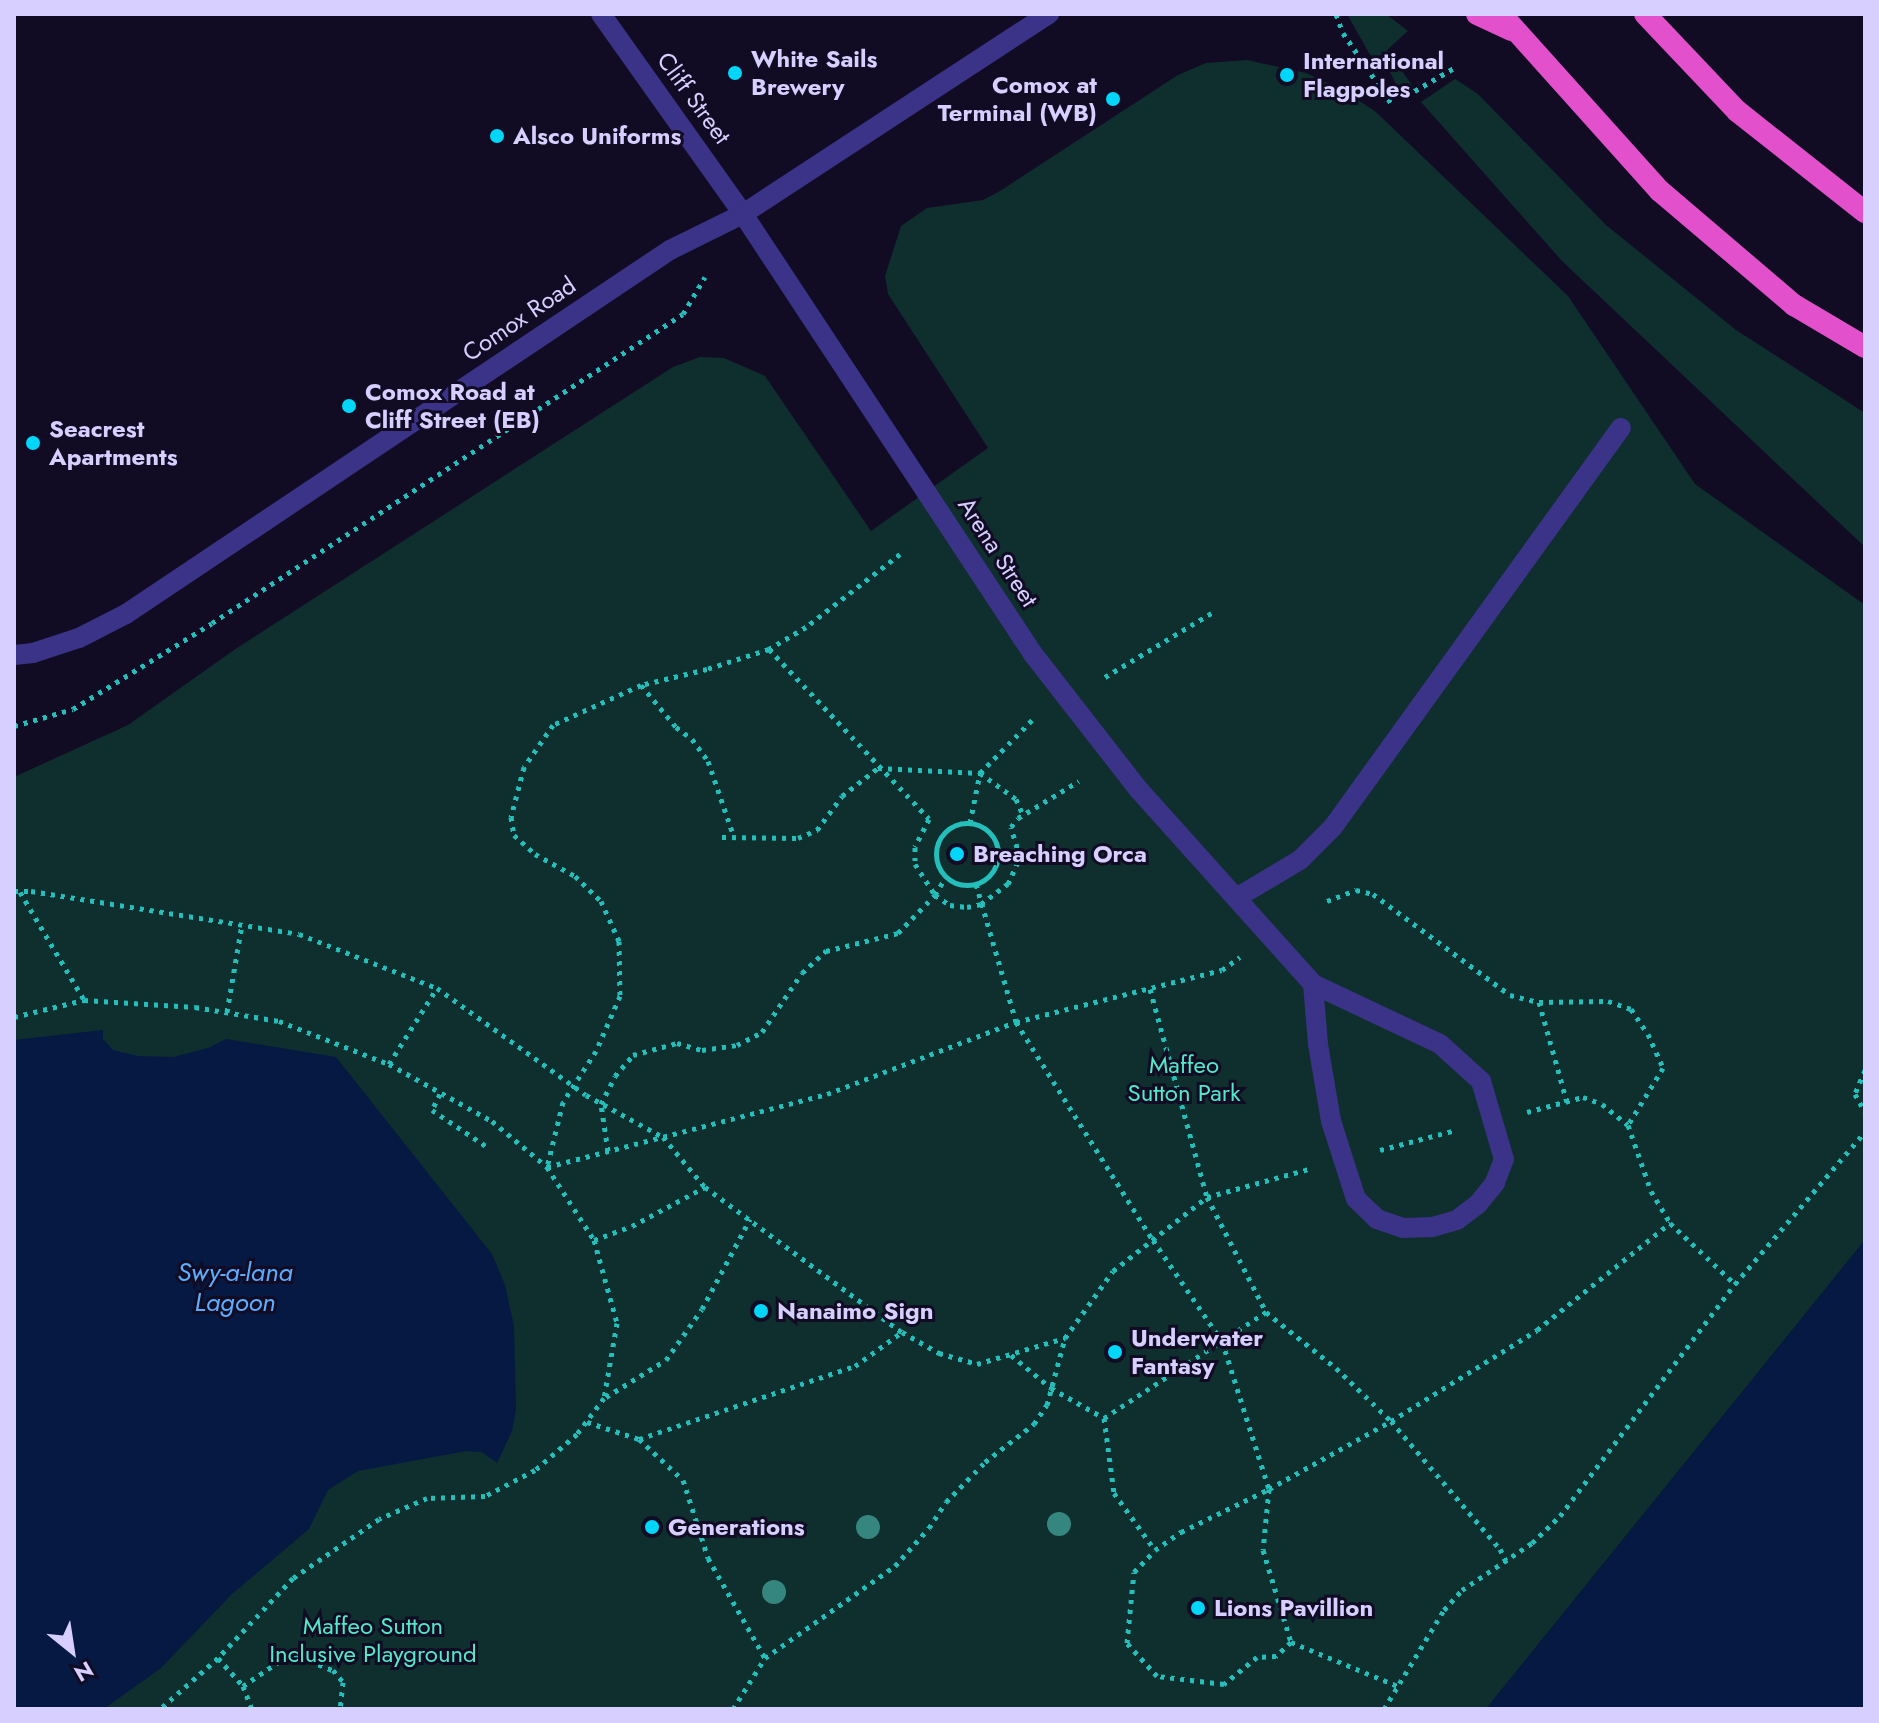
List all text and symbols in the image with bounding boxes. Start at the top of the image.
place label: White Sails Brewery [751,45,877,101]
street label: Cliff Street [651,46,737,150]
place label: International Flagpoles [1303,47,1444,103]
marker: White Sails Brewery [726,64,744,82]
marker: International Flagpoles [1278,66,1296,84]
place label: Comox at Terminal (WB) [938,71,1097,127]
marker: Comox at Terminal (WB) [1104,90,1122,108]
place label: Alsco Uniforms [513,122,681,150]
marker: Alsco Uniforms [488,127,506,145]
street label: Comox Road [457,271,581,367]
place label: Comox Road at Cliff Street (EB) [365,378,540,434]
marker: Comox Road at Cliff Street (EB) [340,397,358,415]
place label: Seacrest Apartments [49,415,178,471]
marker: Seacrest Apartments [24,434,42,452]
street label: Arena Street [952,492,1044,612]
place label: Breaching Orca [973,840,1147,868]
marker: Breaching Orca [948,845,966,863]
park label: Maffeo Sutton Park [1128,1051,1240,1107]
water label: Swy-a-lana Lagoon [177,1257,293,1318]
place label: Nanaimo Sign [777,1297,933,1325]
marker: Nanaimo Sign [752,1302,770,1320]
place label: Underwater Fantasy [1131,1324,1263,1380]
marker: Underwater Fantasy [1106,1343,1124,1361]
place label: Generations [668,1513,805,1541]
marker: Generations [643,1518,661,1536]
place label: Lions Pavillion [1214,1594,1373,1622]
marker: Lions Pavillion [1189,1599,1207,1617]
north arrow [32,1611,112,1691]
park label: Maffeo Sutton Inclusive Playground [269,1612,477,1668]
text: N [68,1654,100,1690]

